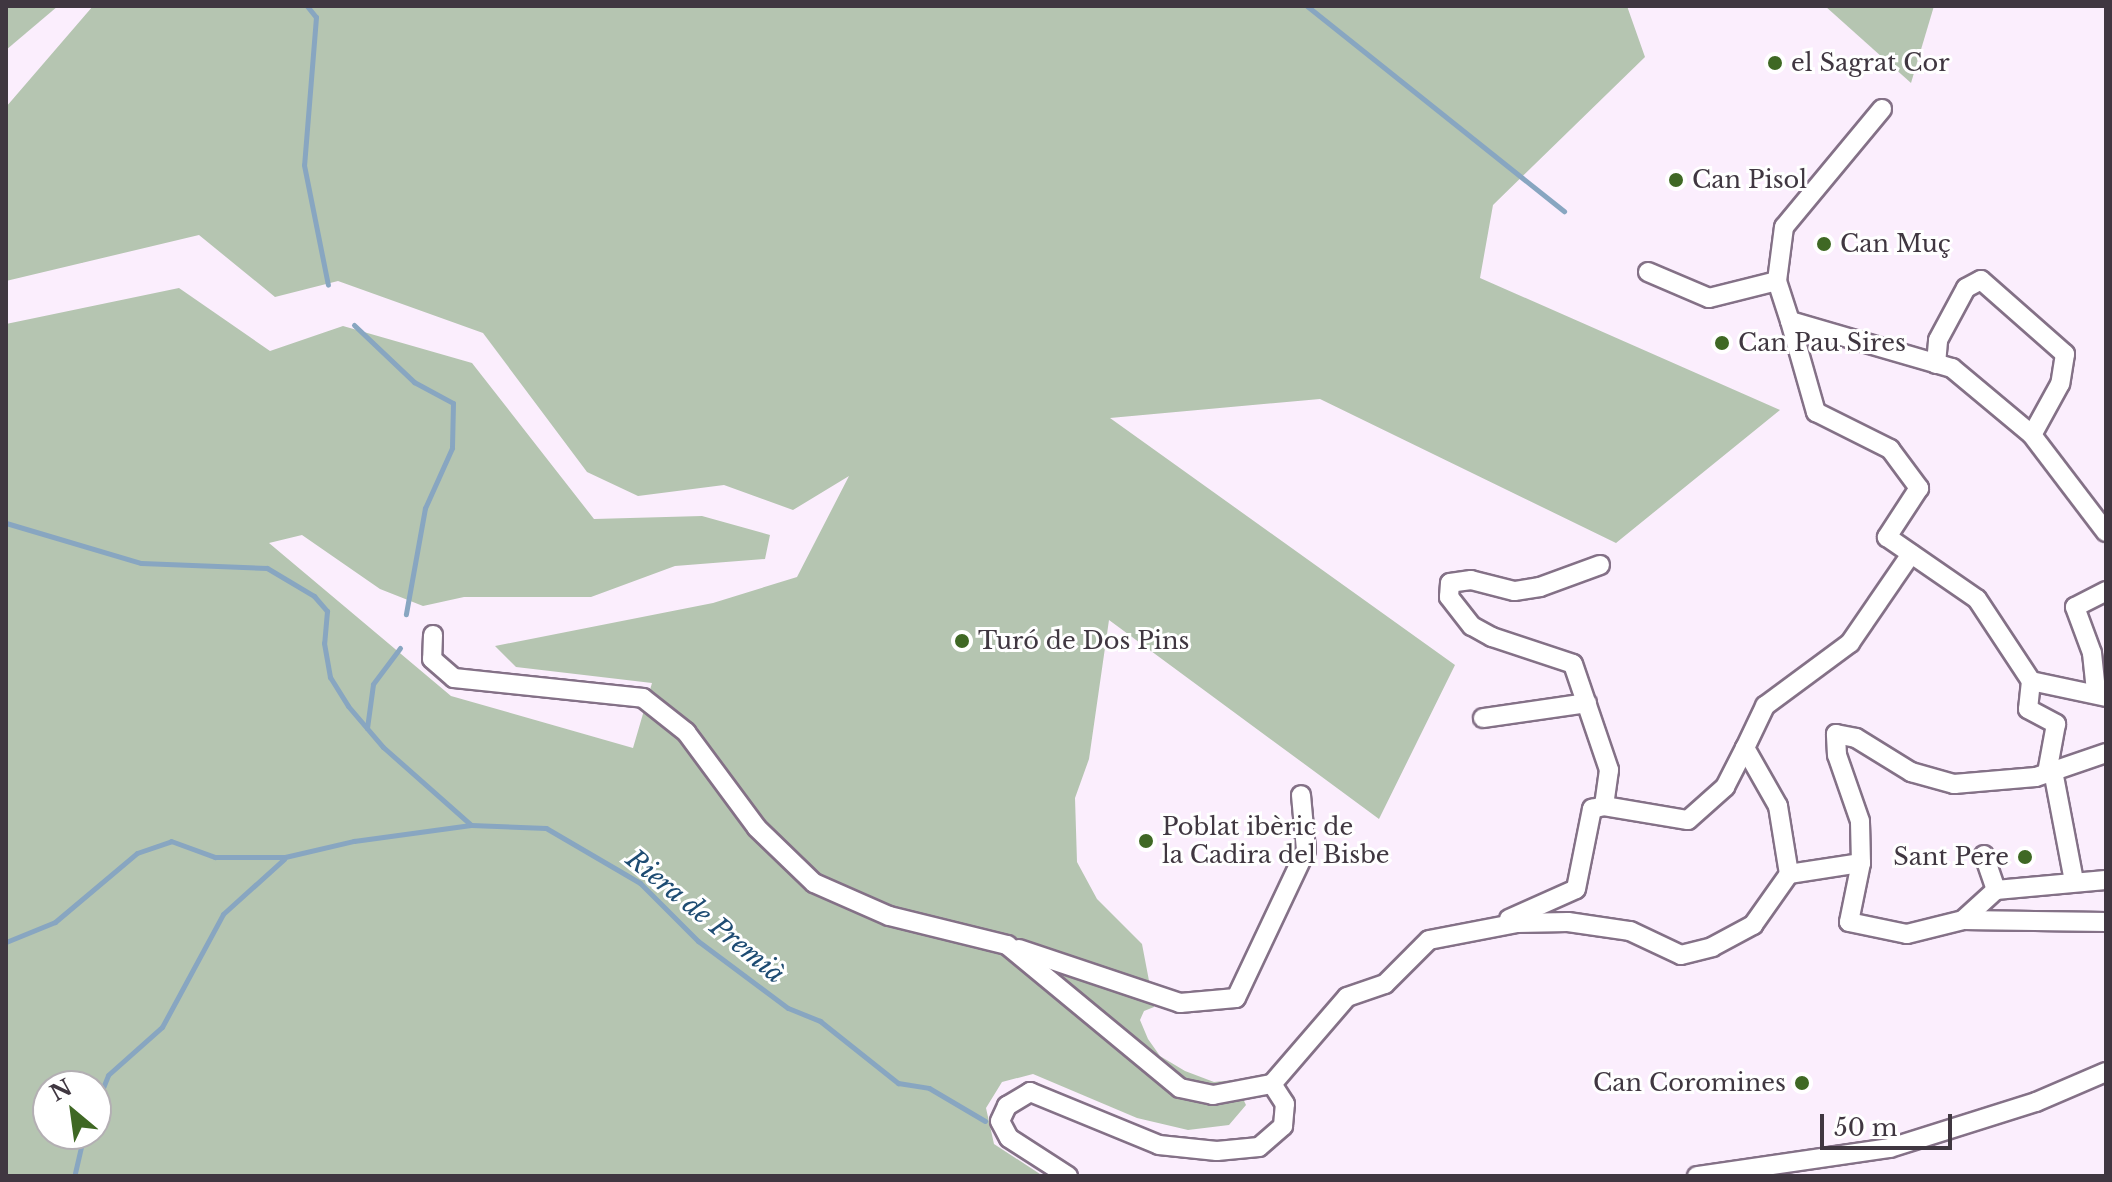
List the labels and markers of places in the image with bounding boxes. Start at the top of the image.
place label: el Sagrat Cor [1791,49,1950,77]
marker: el Sagrat Cor [1766,54,1784,72]
place label: Can Pisol [1692,166,1807,194]
marker: Can Pisol [1667,171,1685,189]
place label: Can Muç [1840,230,1951,258]
marker: Can Muç [1815,235,1833,253]
place label: Can Pau Sires [1738,329,1906,357]
marker: Can Pau Sires [1713,334,1731,352]
place label: Turó de Dos Pins [978,627,1189,655]
marker: Turó de Dos Pins [953,632,971,650]
place label: Poblat ibèric de la Cadira del Bisbe [1162,813,1390,869]
marker: Poblat ibèric de la Cadira del Bisbe [1137,832,1155,850]
place label: Sant Pere [1893,843,2009,871]
marker: Sant Pere [2016,848,2034,866]
place label: Can Coromines [1593,1069,1786,1097]
marker: Can Coromines [1793,1074,1811,1092]

